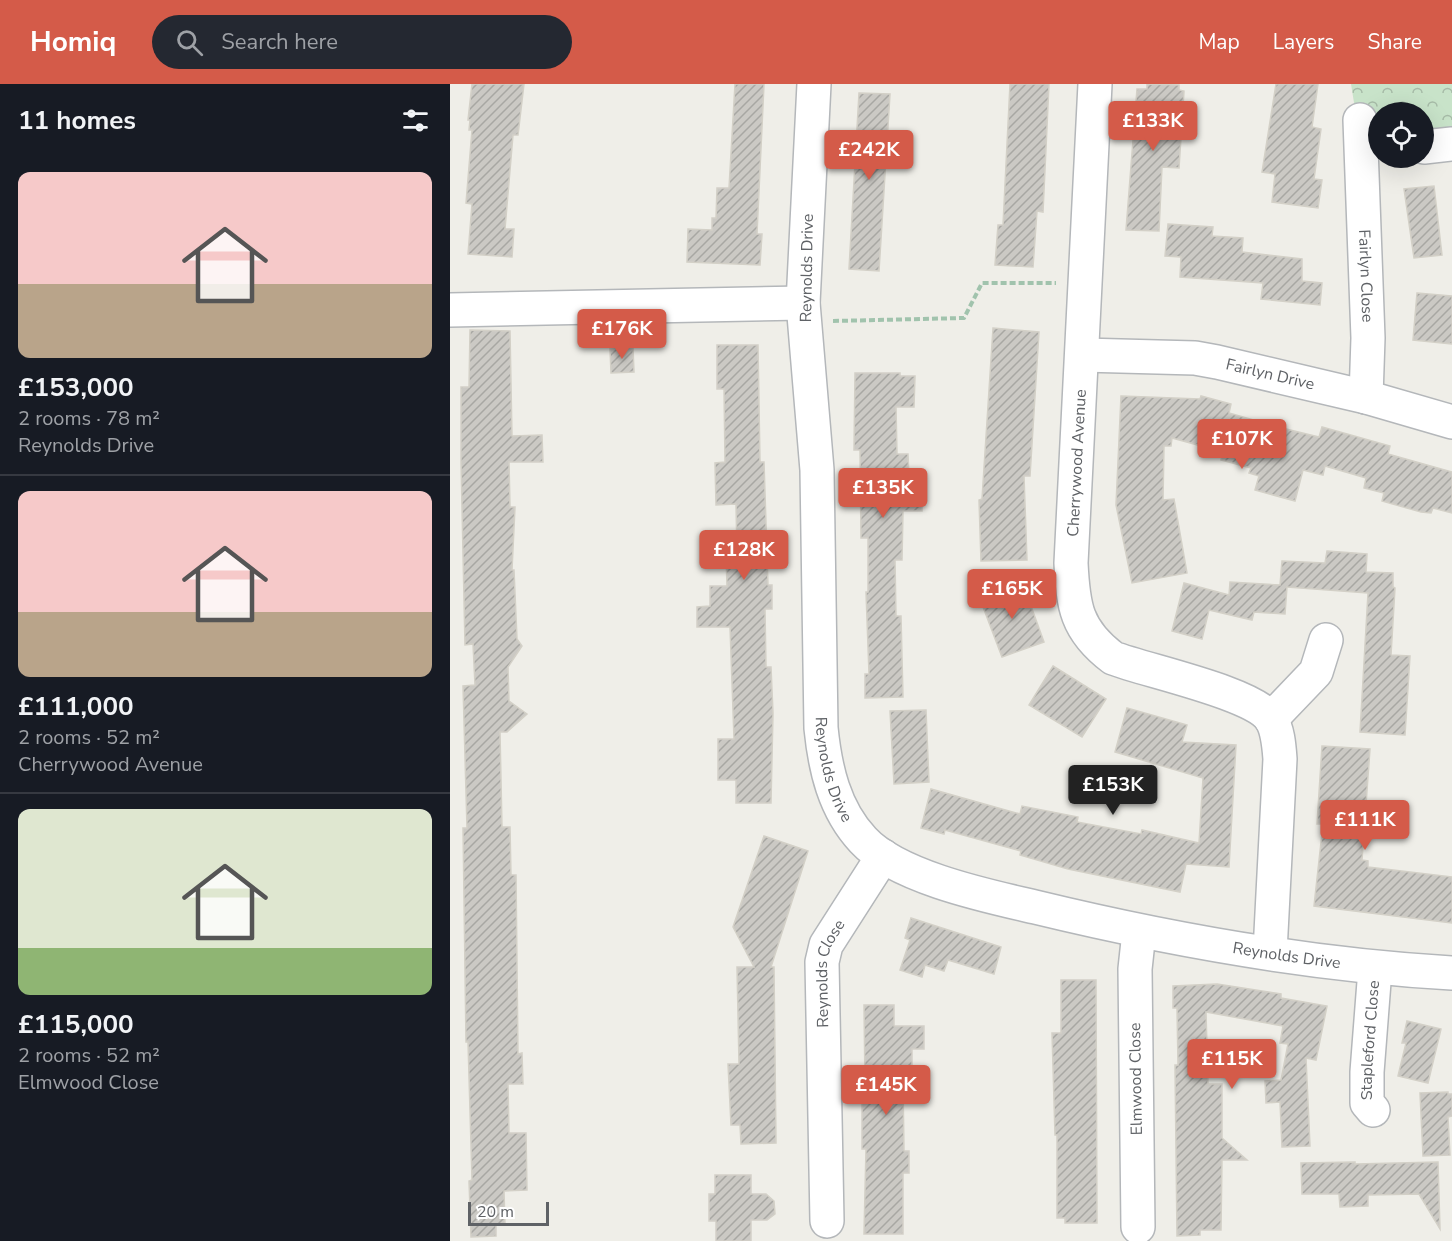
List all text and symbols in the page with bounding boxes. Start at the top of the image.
search box [152,15,572,69]
text: Homiq [30,23,116,61]
icon: search [173,26,206,59]
text: Search here [221,27,338,57]
text: Map [1198,28,1240,56]
text: Layers [1273,28,1334,56]
text: Share [1367,28,1422,56]
pin: £133K [1111,101,1195,152]
map controls [1368,102,1434,168]
button: locate [1368,102,1434,168]
text: 11 homes [18,103,136,138]
icon: filters [399,104,432,137]
text: £133K [1122,107,1184,134]
pin: £242K [827,130,911,181]
text: £242K [838,136,900,163]
icon: home [171,211,279,319]
street label: Reynolds Drive [795,213,819,323]
street label: Fairlyn Close [1353,229,1378,323]
pin: £176K [580,309,664,360]
text: £176K [591,315,653,342]
street label: Fairlyn Drive [1224,353,1317,396]
text: £153,000 [18,370,134,405]
street label: Cherrywood Avenue [1062,389,1092,537]
text: 2 rooms · 78 m² [18,405,160,432]
pin: £107K [1200,419,1284,470]
text: £107K [1211,425,1273,452]
text: Reynolds Drive [18,432,154,459]
pin: £135K [841,468,925,519]
text: £135K [852,474,914,501]
icon: home [171,530,279,638]
pin: £128K [702,530,786,581]
text: £128K [713,536,775,563]
pin: £165K [970,569,1054,620]
text: £165K [981,575,1043,602]
text: £111,000 [18,689,134,724]
street label: Reynolds Drive [810,716,858,826]
text: 2 rooms · 52 m² [18,724,160,751]
text: Cherrywood Avenue [18,751,203,778]
pin: £153K [1071,765,1155,816]
text: £153K [1082,771,1144,798]
pin: £111K [1323,800,1407,851]
text: £111K [1334,806,1396,833]
icon: home [171,848,279,956]
street label: Reynolds Close [811,915,851,1028]
street label: Reynolds Drive [1231,937,1342,974]
street label: Stapleford Close [1356,980,1385,1100]
text: £115,000 [18,1007,134,1042]
street label: Elmwood Close [1124,1022,1148,1136]
pin: £115K [1190,1039,1274,1090]
text: 2 rooms · 52 m² [18,1042,160,1069]
text: £115K [1201,1045,1263,1072]
pin: £145K [844,1065,928,1116]
text: Elmwood Close [18,1069,159,1096]
text: £145K [855,1071,917,1098]
scale bar [468,1199,549,1226]
text: 20 m [477,1201,514,1223]

